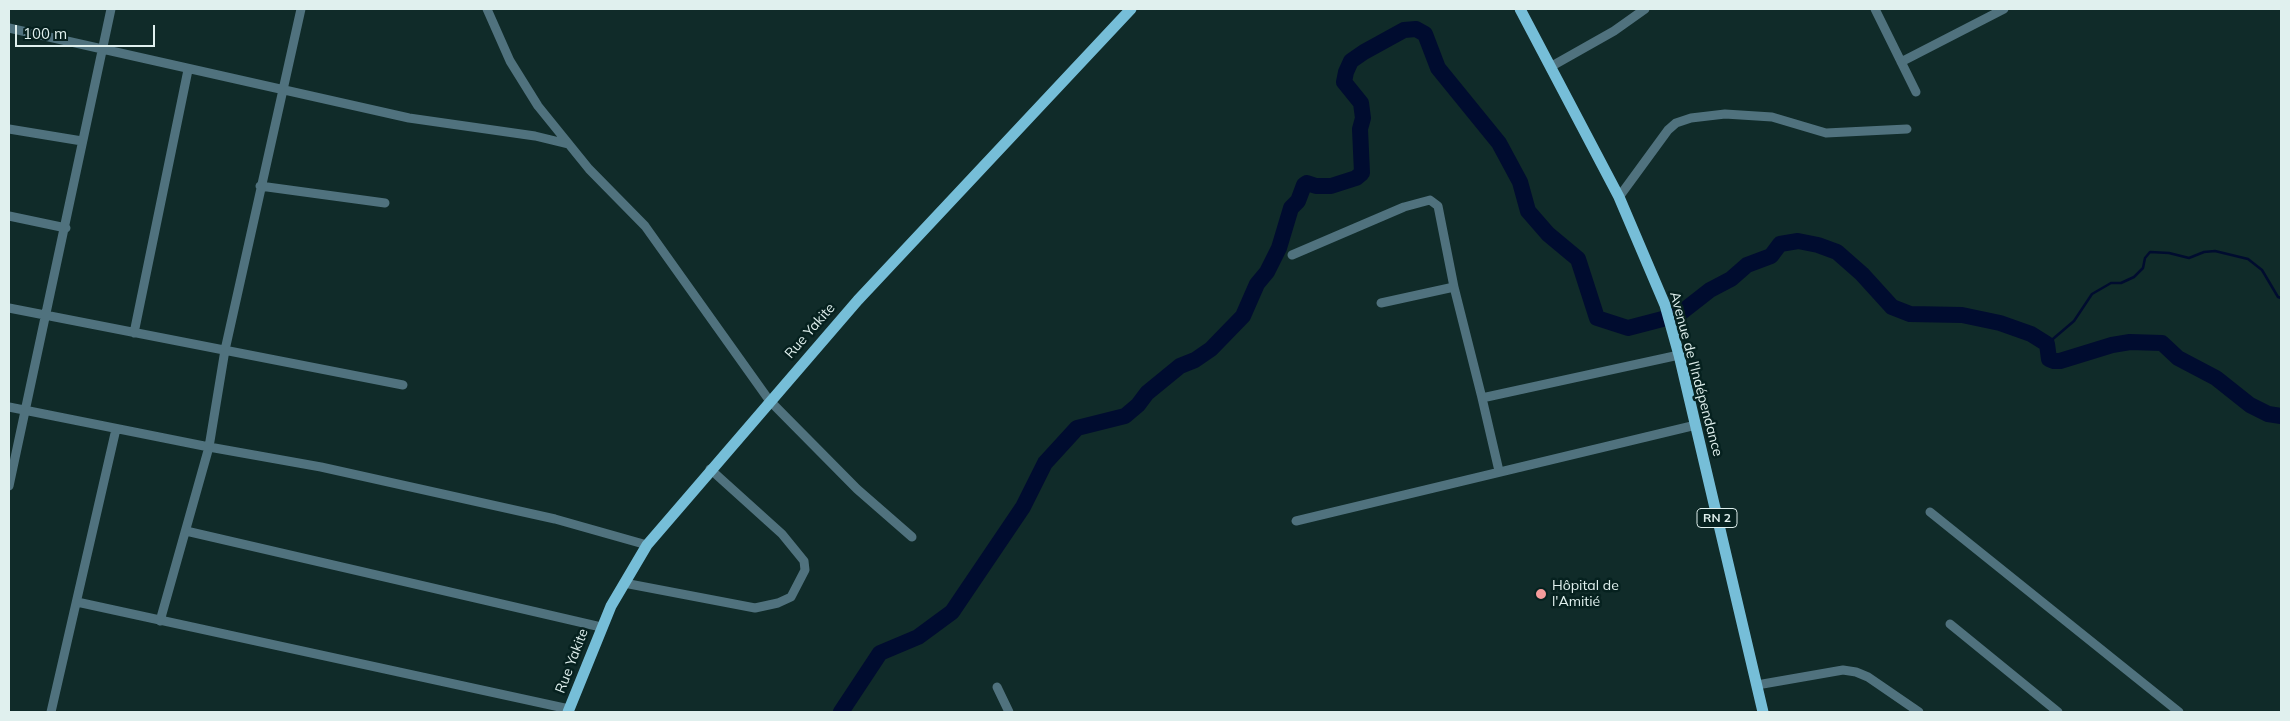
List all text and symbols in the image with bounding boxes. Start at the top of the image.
scale bar [18,15,158,47]
text: 100 m [23,24,67,43]
street label: Avenue de l'Indépendance [1666,290,1726,458]
street label: Rue Yakite [781,300,839,362]
road number: RN 2 [1697,508,1737,528]
place label: Hôpital de l'Amitié [1552,578,1619,610]
marker: Hôpital de l'Amitié [1534,587,1548,601]
street label: Rue Yakite [552,626,592,696]

